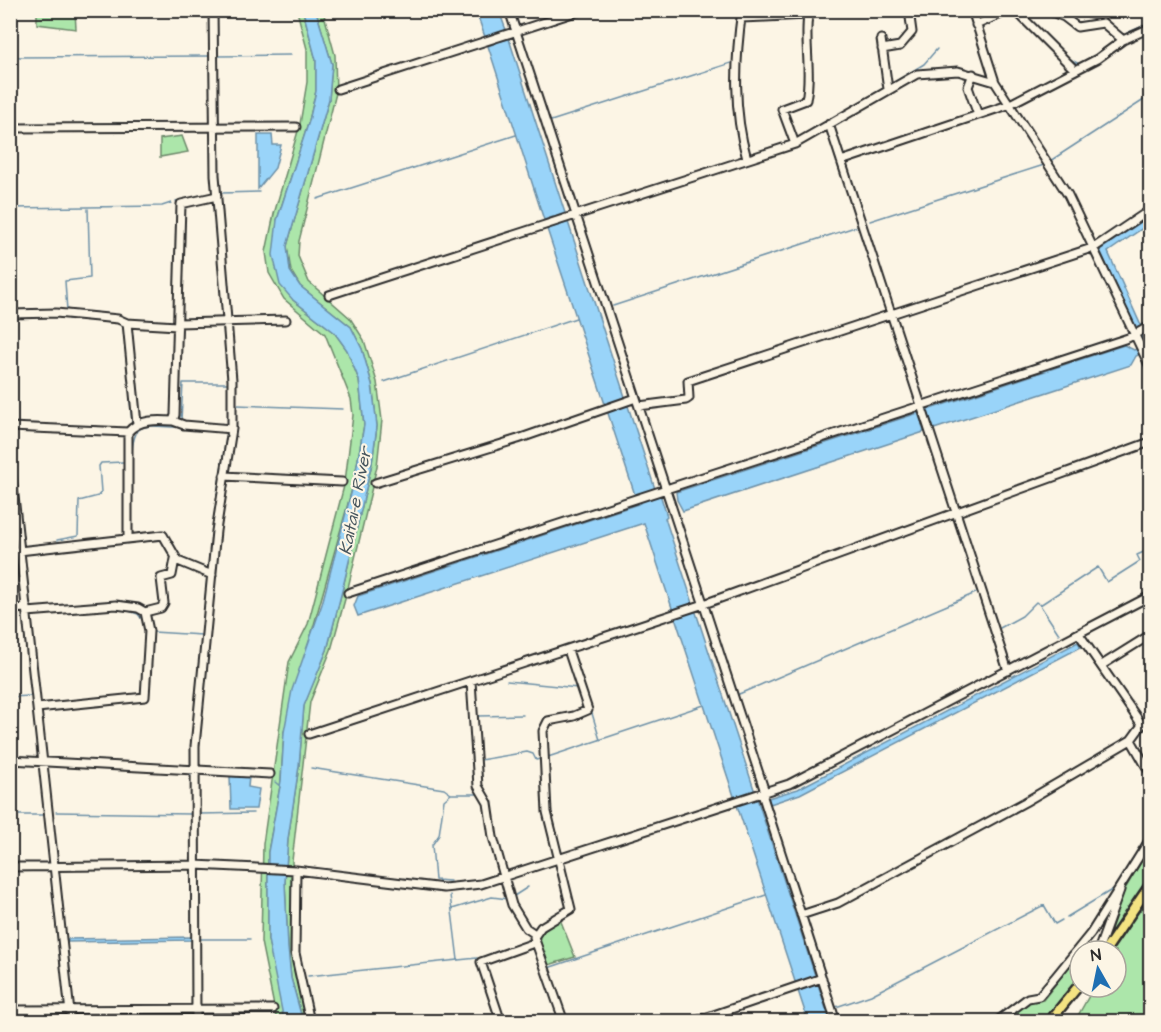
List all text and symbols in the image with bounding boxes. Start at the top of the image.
water label: Kaitai-e River [333,443,379,557]
north arrow [1068,939,1128,999]
text: N [1089,944,1102,967]

